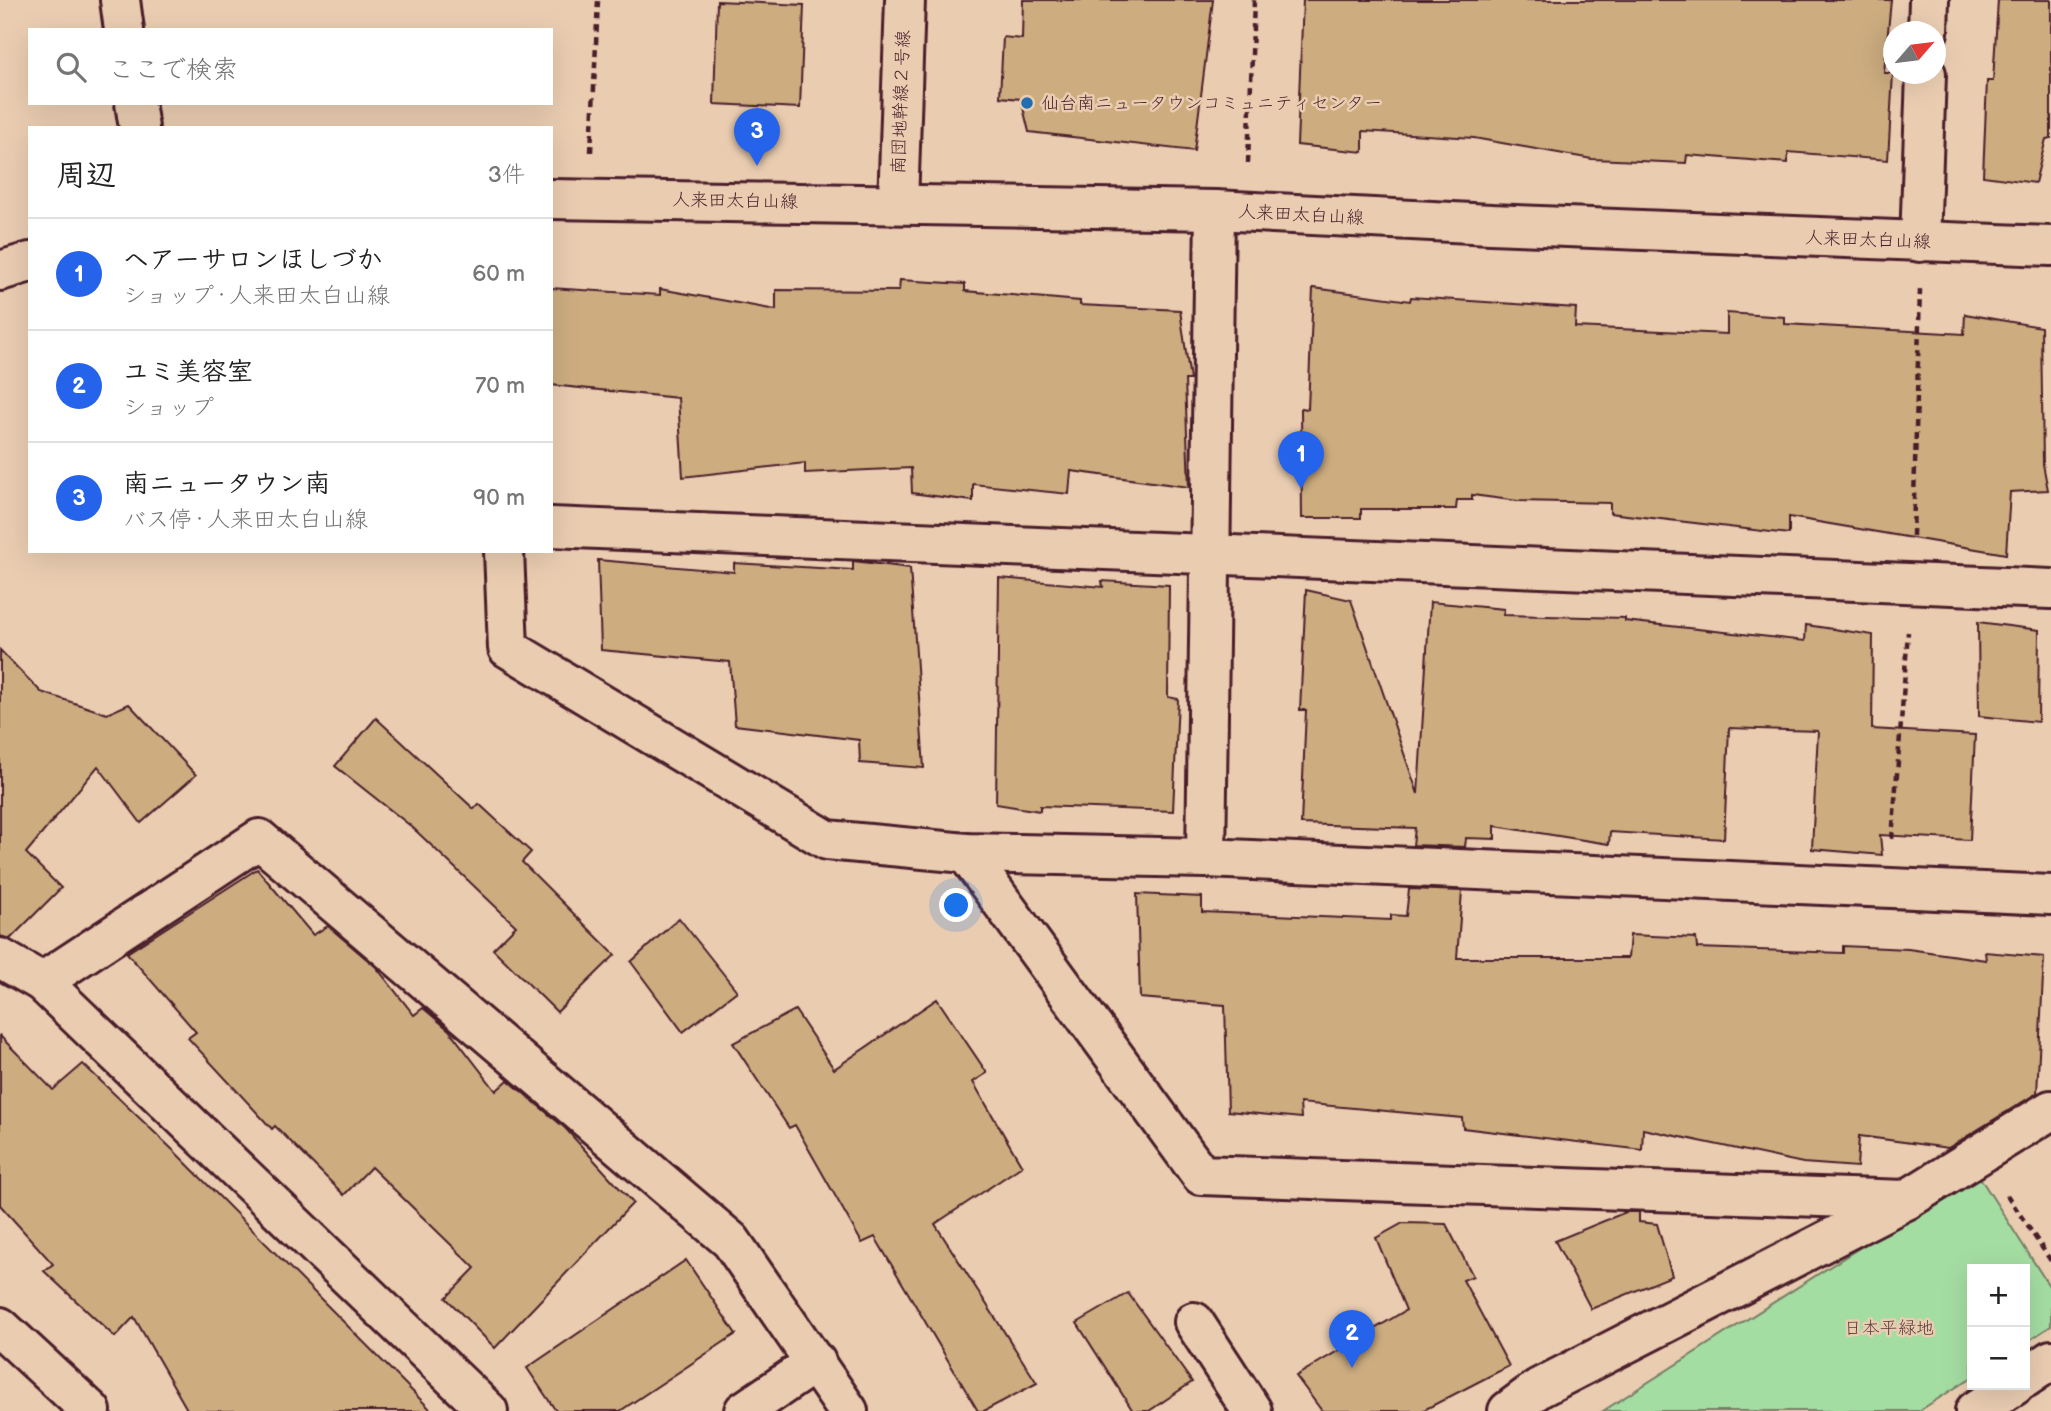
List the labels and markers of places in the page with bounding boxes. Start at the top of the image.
place label: 仙台南ニュータウンコミュニティセンター [1041,93,1382,114]
marker: 仙台南ニュータウンコミュニティセンター [1019,95,1035,111]
pin: 3 [734,108,780,166]
pin: 1 [1278,431,1324,489]
pin: 2 [1329,1310,1375,1368]

